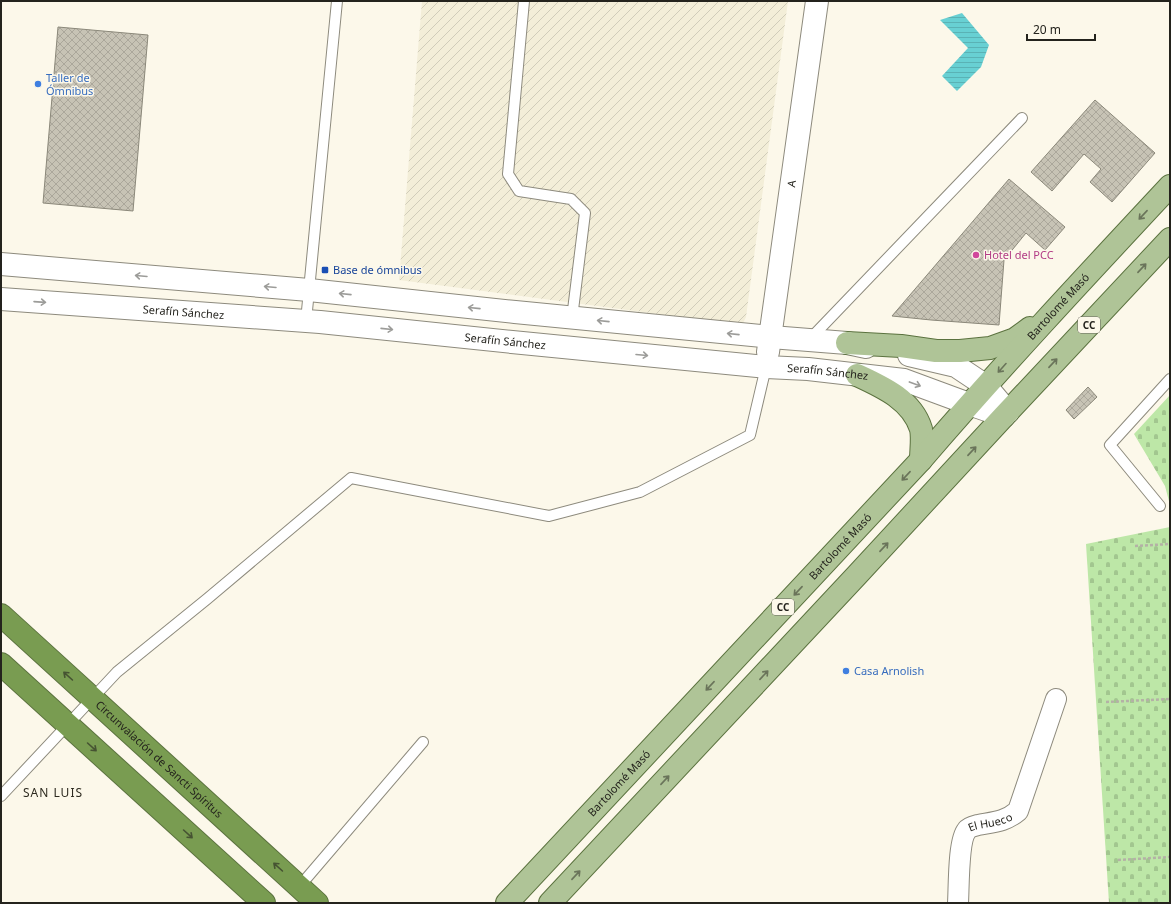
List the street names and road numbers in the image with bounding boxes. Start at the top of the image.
street label: A [783,178,799,188]
street label: Bartolomé Masó [1023,269,1092,343]
street label: Serafín Sánchez [142,301,225,322]
road number: CC [1078,317,1100,333]
street label: Serafín Sánchez [464,329,547,352]
street label: Serafín Sánchez [787,360,869,383]
street label: Bartolomé Masó [805,510,875,582]
road number: CC [772,599,794,615]
street label: Circunvalación de Sancti Spíritus [93,697,226,821]
street label: Bartolomé Masó [584,746,654,819]
street label: El Hueco [965,809,1015,835]

